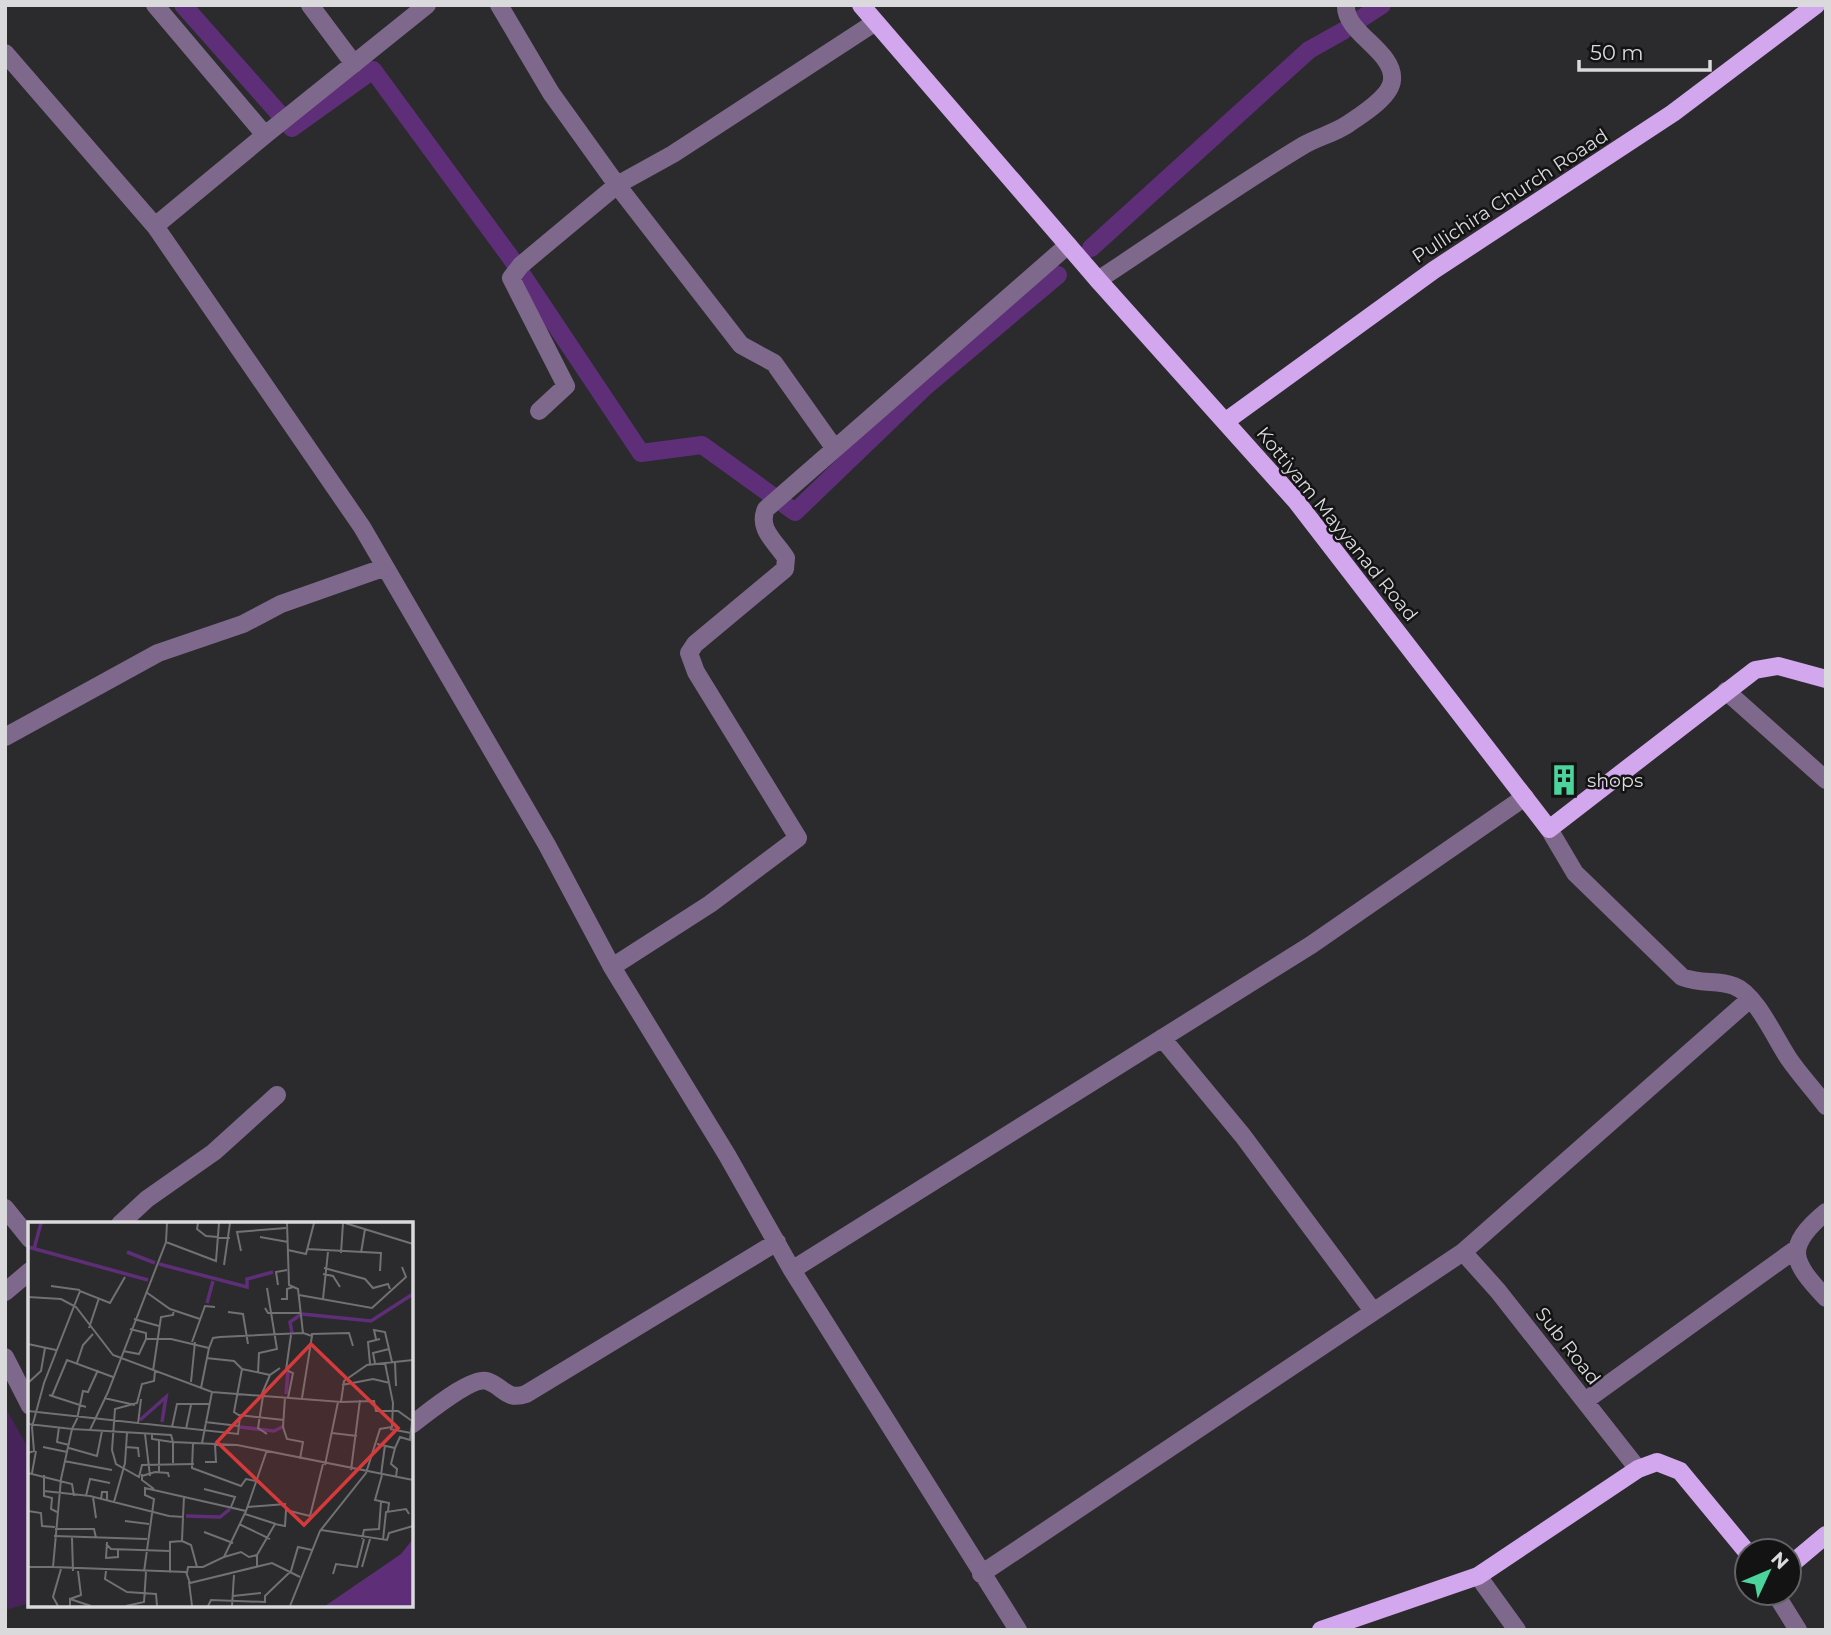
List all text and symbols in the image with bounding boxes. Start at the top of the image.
scale bar [1579,28,1710,72]
text: 50 m [1590,40,1644,65]
street label: Pullichira Church Roaad [1408,124,1612,268]
street label: Kottiyam Mayyanad Road [1251,422,1423,626]
building icon: shops [1547,763,1581,797]
place label: shops [1587,769,1643,792]
inset map [28,1222,413,1607]
street label: Sub Road [1531,1303,1605,1389]
north arrow [1733,1537,1803,1607]
text: N [1766,1547,1793,1574]

